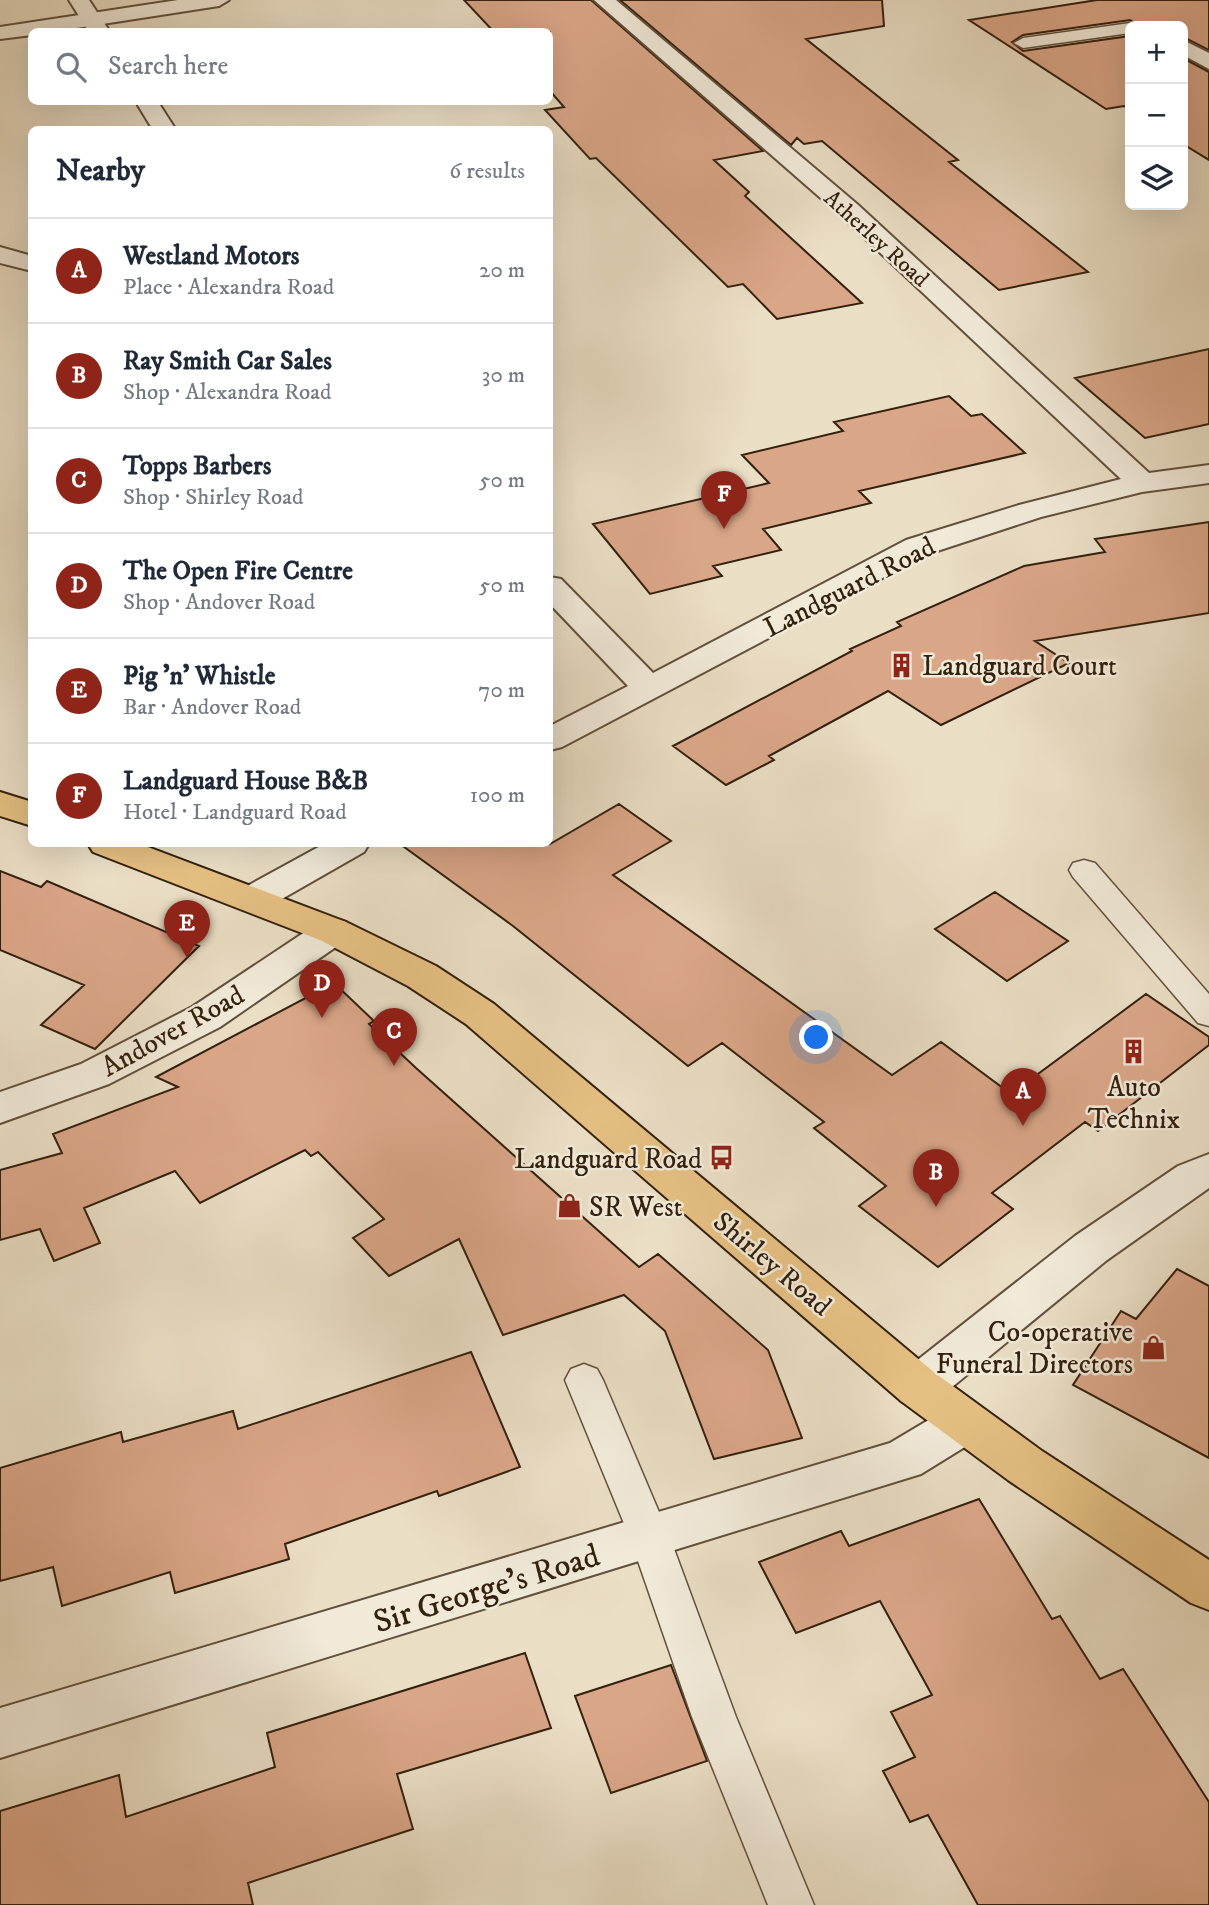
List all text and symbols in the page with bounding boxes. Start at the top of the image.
map controls [1125,21,1188,210]
button: + [1125,21,1188,84]
search box [28,28,553,105]
icon: search [52,48,90,86]
text: Search here [108,50,228,83]
button: − [1125,84,1188,147]
button: layers [1125,147,1188,210]
text: Nearby [56,153,145,190]
text: 6 results [449,157,525,186]
street label: Atherley Road [817,184,935,294]
text: Westland Motors [123,240,300,273]
text: A [72,256,86,285]
text: 20 m [479,256,525,285]
text: Place · Alexandra Road [123,273,334,302]
text: Ray Smith Car Sales [123,345,332,378]
text: B [72,361,86,390]
text: 30 m [482,361,525,390]
text: Shop · Alexandra Road [123,378,332,407]
text: Topps Barbers [123,450,271,483]
text: C [71,466,87,495]
text: 50 m [479,466,525,495]
pin: F [701,471,747,529]
text: Shop · Shirley Road [123,483,304,512]
street label: Landguard Road [758,529,941,646]
text: The Open Fire Centre [123,555,353,588]
text: D [70,571,88,600]
text: 50 m [479,571,525,600]
text: Shop · Andover Road [123,588,315,617]
place label: Landguard Court [922,649,1117,684]
building icon: Landguard Court [888,651,916,679]
text: Pig 'n' Whistle [123,660,275,693]
text: E [71,676,87,705]
text: 70 m [478,676,525,705]
text: Bar · Andover Road [123,693,301,722]
text: Landguard House B&B [123,765,368,798]
text: F [72,781,86,810]
text: 100 m [470,781,525,810]
text: Hotel · Landguard Road [123,798,347,827]
pin: E [164,900,210,958]
pin: D [299,960,345,1018]
street label: Andover Road [95,978,250,1085]
pin: C [371,1008,417,1066]
your location [799,1020,833,1054]
building icon: Auto Technix [1120,1038,1148,1066]
pin: A [1000,1068,1046,1126]
place label: Auto Technix [1088,1070,1180,1137]
place label: Landguard Road [514,1142,702,1177]
bus stop icon: Landguard Road [708,1144,736,1172]
pin: B [913,1149,959,1207]
place label: SR West [589,1190,683,1225]
shop icon: SR West [555,1192,583,1220]
street label: Shirley Road [706,1204,838,1324]
place label: Co-operative Funeral Directors [936,1315,1133,1382]
shop icon: Co-operative Funeral Directors [1139,1333,1167,1361]
street label: Sir George's Road [369,1535,605,1643]

